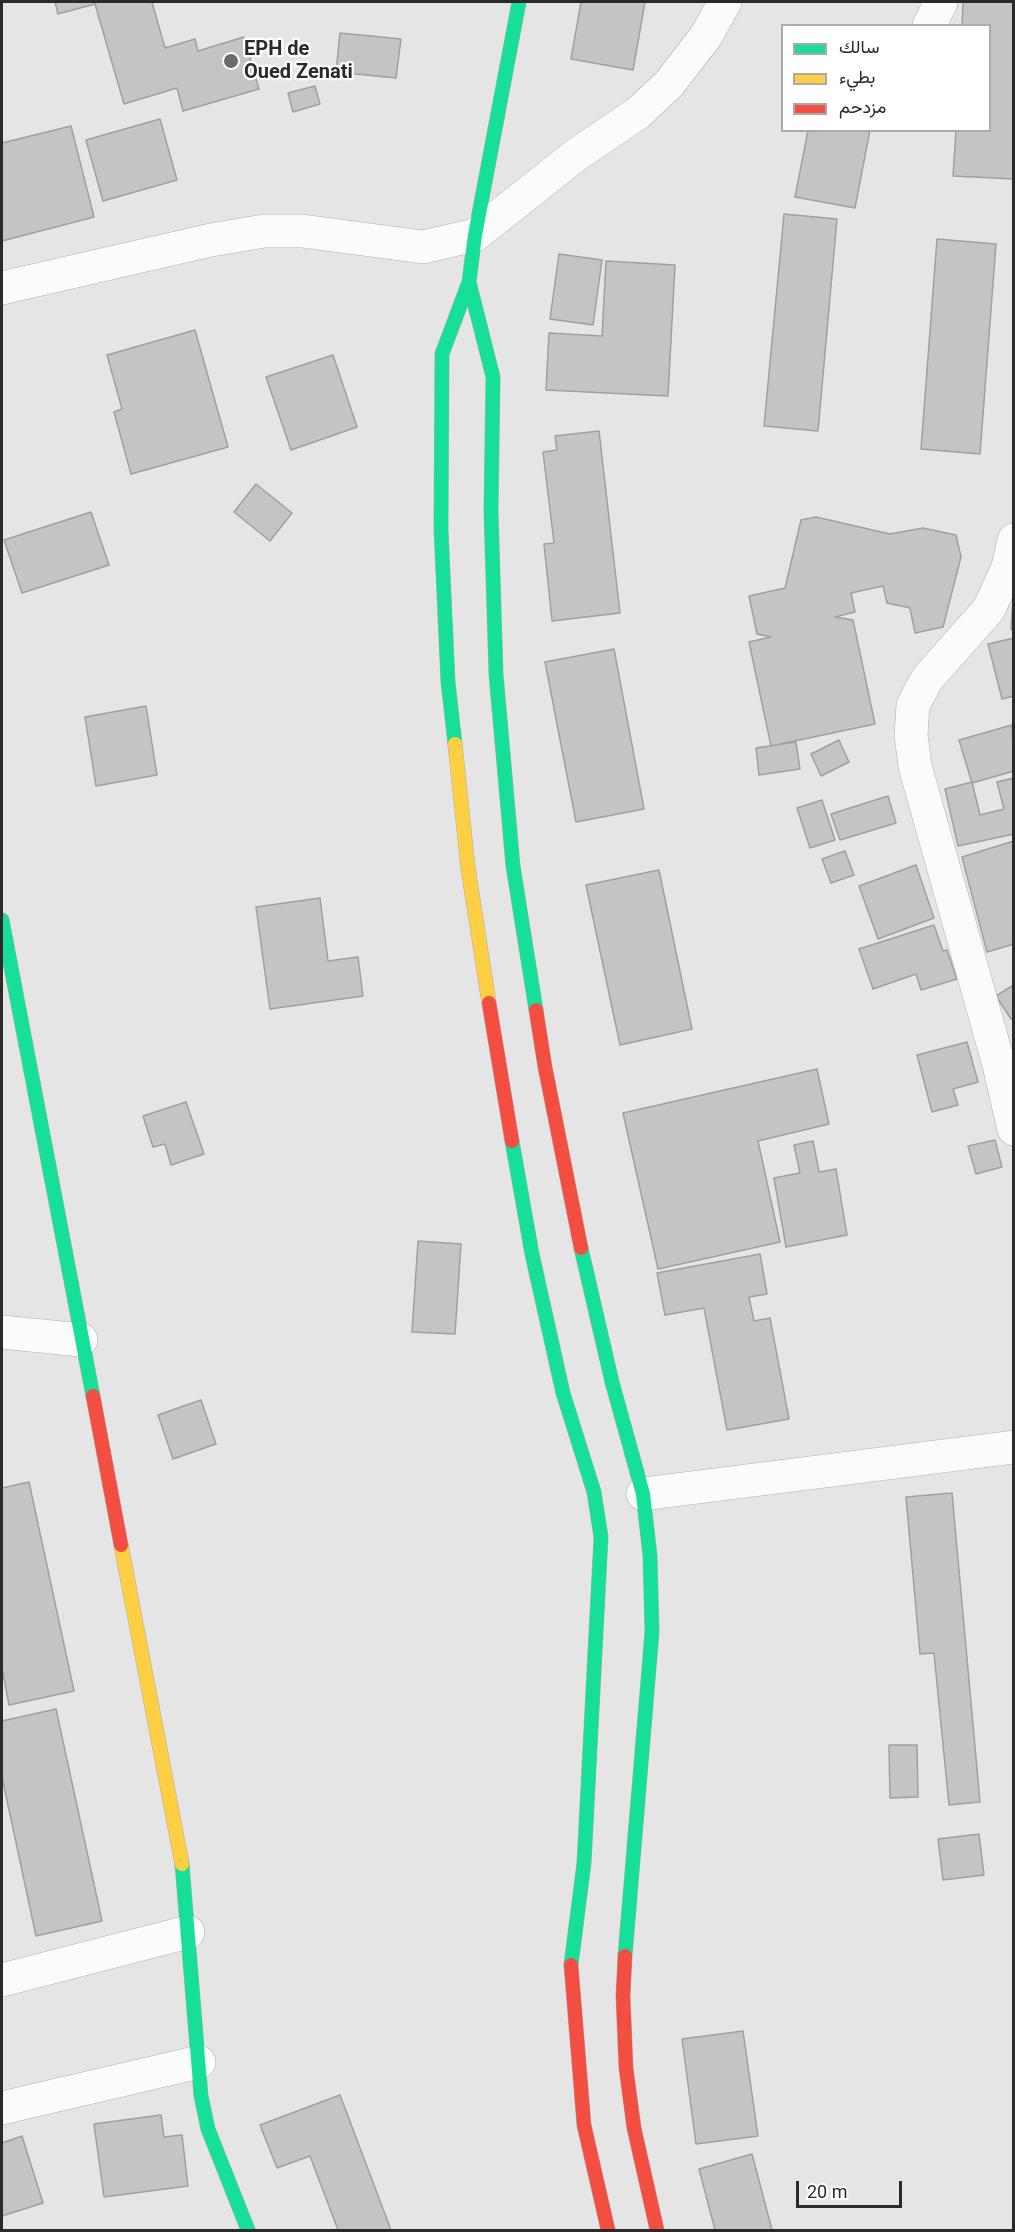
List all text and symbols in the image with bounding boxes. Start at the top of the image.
legend [781,24,991,132]
text: سالك [839,36,879,57]
place label: EPH de Oued Zenati [244,38,353,85]
marker: EPH de Oued Zenati [222,52,240,70]
text: بطيء [839,66,875,87]
text: مزدحم [839,96,886,117]
scale bar [799,2169,906,2207]
text: 20 m [807,2181,847,2202]

